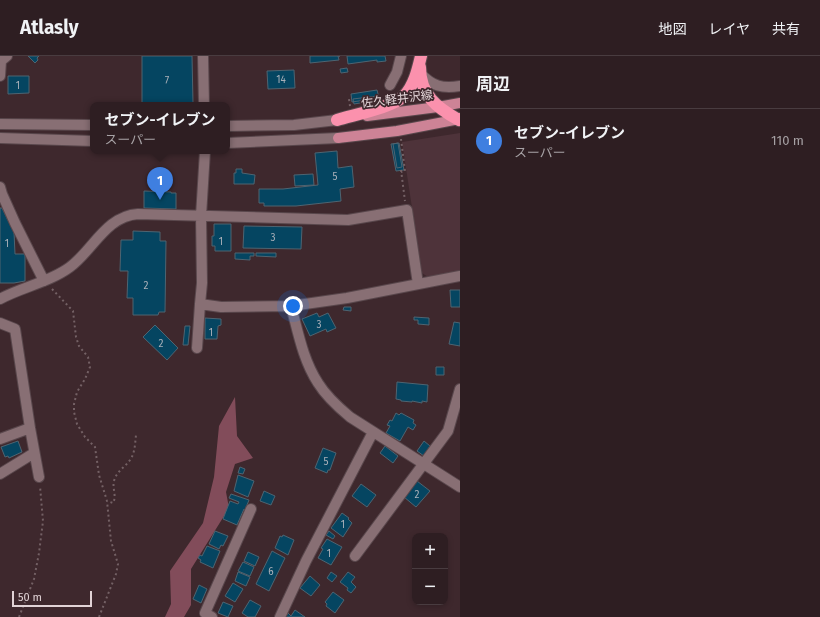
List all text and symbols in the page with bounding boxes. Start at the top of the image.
text: Atlasly [20,16,79,39]
text: 地図 [658,21,686,38]
text: レイヤ [708,21,750,38]
text: 共有 [772,21,800,38]
house number: 14 [276,74,287,86]
text: 周辺 [476,74,510,95]
house number: 7 [165,75,170,87]
house number: 1 [16,80,20,92]
street label: 佐久軽井沢線 [360,88,434,110]
popup [90,102,230,154]
text: セブン-イレブン [104,111,216,129]
text: セブン-イレブン [514,124,625,142]
text: スーパー [104,132,156,147]
text: 1 [486,133,492,148]
text: 110 m [771,133,804,148]
text: スーパー [514,145,566,160]
pin: 1 [147,167,173,200]
house number: 5 [332,171,338,183]
house number: 3 [271,232,276,244]
house number: 1 [219,236,223,248]
house number: 1 [5,238,9,250]
house number: 2 [144,280,149,292]
your location [283,296,303,316]
house number: 3 [317,319,322,331]
house number: 1 [209,327,213,339]
house number: 2 [159,338,164,350]
house number: 5 [323,456,329,468]
house number: 2 [415,489,420,501]
house number: 1 [341,519,345,531]
map controls [412,533,448,605]
button: + [412,533,448,569]
house number: 1 [327,548,331,560]
house number: 6 [268,566,274,578]
button: − [412,569,448,605]
scale bar [12,589,92,608]
text: 50 m [18,591,42,604]

